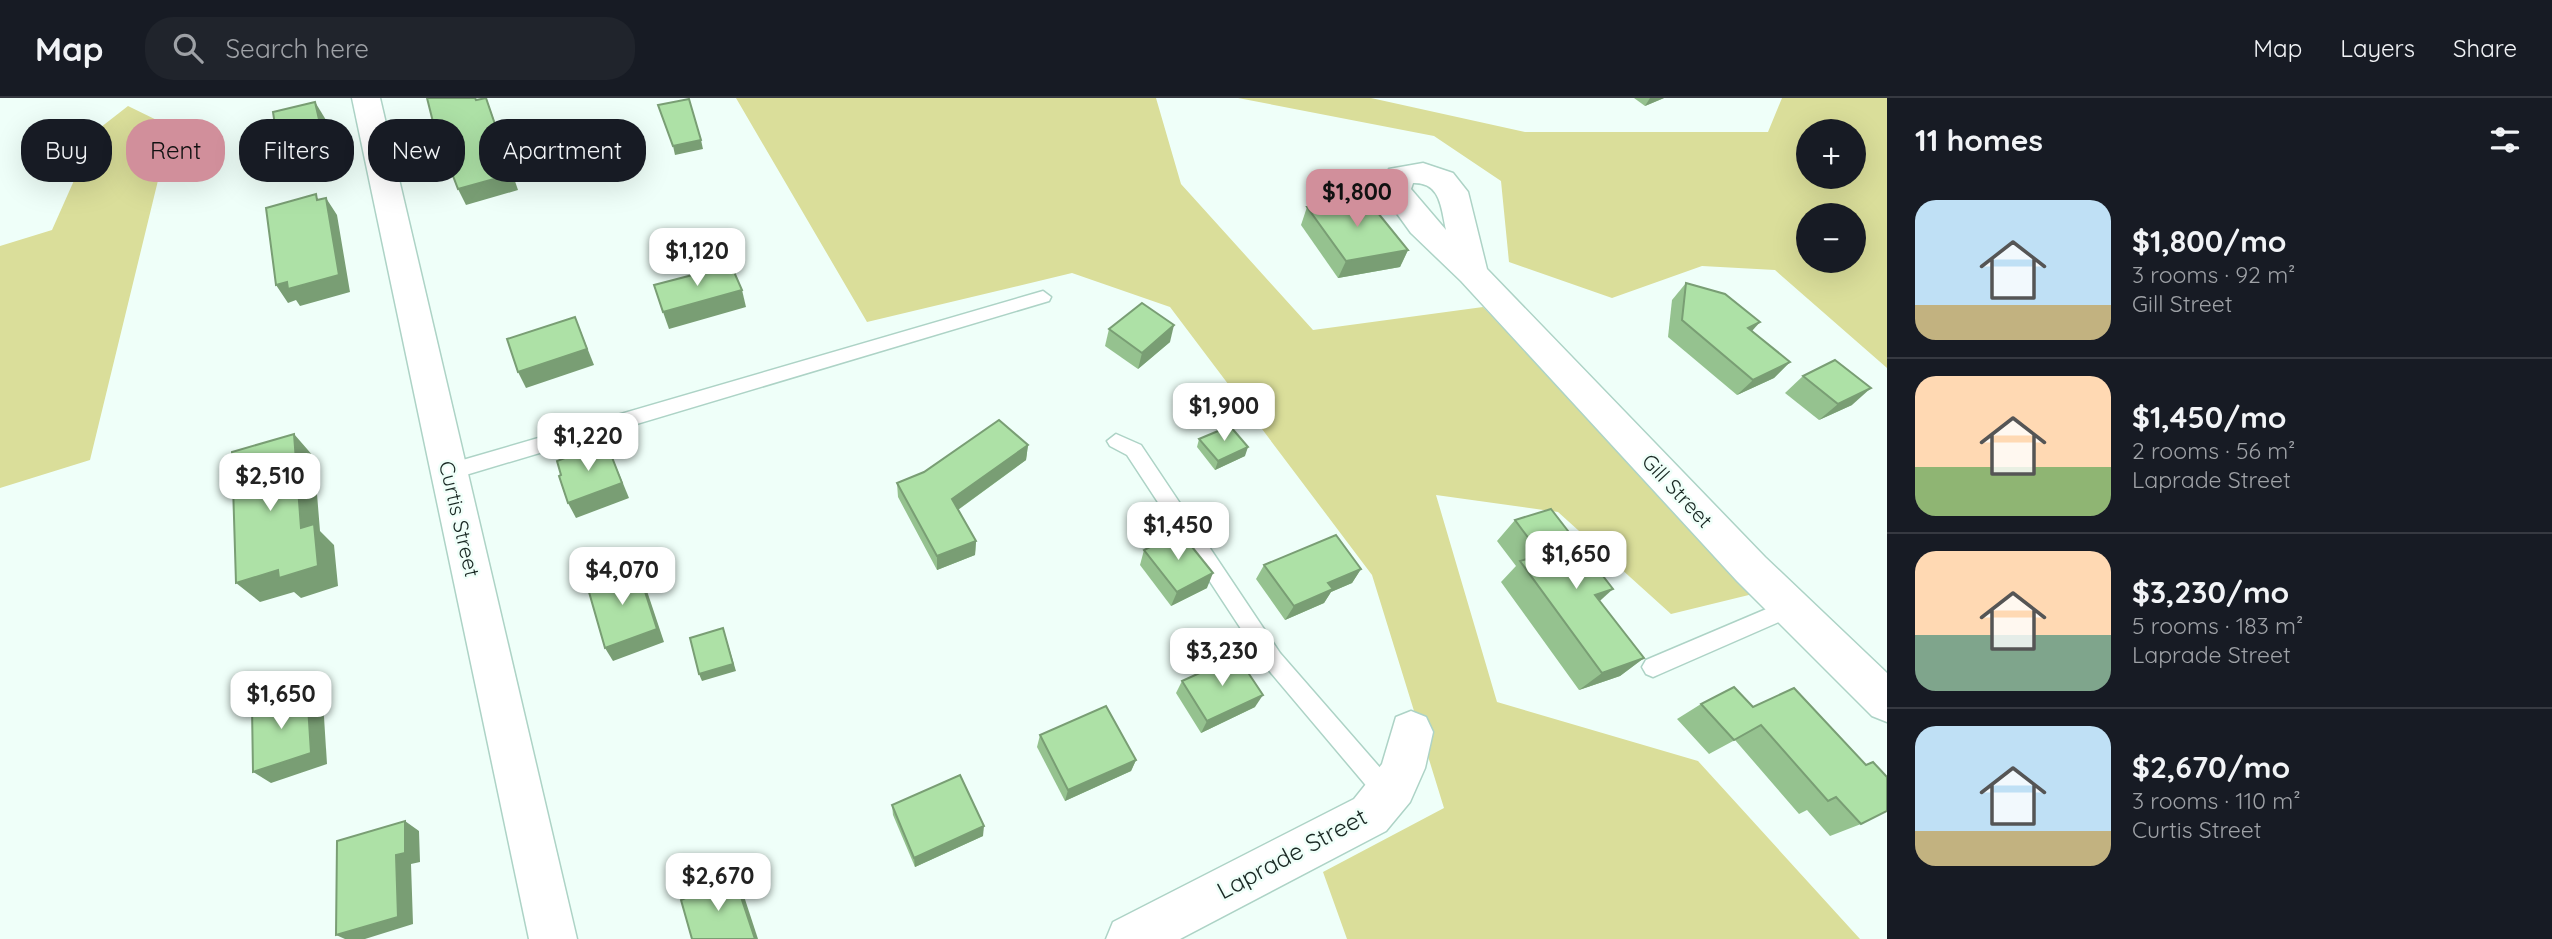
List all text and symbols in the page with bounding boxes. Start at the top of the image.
search box [145,17,635,80]
text: Map [35,28,103,69]
icon: search [169,29,207,67]
text: Search here [225,32,369,65]
text: Map [2253,33,2302,63]
text: Layers [2340,33,2415,63]
text: Share [2453,33,2517,63]
chip: Buy [21,119,112,182]
chip: Rent [126,119,225,182]
chip: Filters [239,119,354,182]
chip: New [368,119,465,182]
chip: Apartment [479,119,646,182]
map controls [1796,119,1866,273]
button: + [1796,119,1866,189]
text: 11 homes [1915,121,2043,159]
icon: filters [2486,121,2524,159]
pin: $1,800 [1300,170,1414,229]
text: $1,800 [1322,177,1392,206]
button: − [1796,203,1866,273]
text: $1,800/mo [2132,222,2287,260]
pin: $1,120 [640,228,754,288]
icon: home [1971,228,2055,312]
text: $1,120 [665,236,729,265]
text: 3 rooms · 92 m² [2132,260,2295,289]
text: Gill Street [2132,289,2233,318]
pin: $1,900 [1167,384,1281,443]
text: $1,900 [1189,391,1259,420]
text: $1,450/mo [2132,398,2287,436]
icon: home [1971,404,2055,488]
pin: $1,220 [531,414,645,473]
text: $1,220 [553,421,623,450]
text: 2 rooms · 56 m² [2132,436,2295,465]
street label: Gill Street [1637,448,1719,533]
pin: $2,510 [213,454,327,513]
street label: Curtis Street [434,458,486,579]
text: $2,510 [235,461,305,490]
text: Laprade Street [2132,465,2291,494]
pin: $1,450 [1121,503,1235,562]
text: $1,450 [1143,510,1213,539]
pin: $1,650 [1519,532,1633,591]
text: $1,650 [1541,539,1611,568]
pin: $4,070 [565,547,679,607]
text: $4,070 [585,555,659,584]
text: $3,230/mo [2132,573,2289,611]
icon: home [1971,579,2055,663]
text: 5 rooms · 183 m² [2132,611,2303,640]
pin: $3,230 [1165,628,1279,688]
text: $3,230 [1186,636,1258,665]
text: Laprade Street [2132,640,2291,669]
pin: $1,650 [224,672,338,731]
text: $1,650 [246,679,316,708]
text: $2,670/mo [2132,748,2290,786]
icon: home [1971,754,2055,838]
text: 3 rooms · 110 m² [2132,786,2301,815]
street label: Laprade Street [1211,801,1372,905]
text: Curtis Street [2132,815,2262,844]
pin: $2,670 [661,854,775,913]
text: $2,670 [682,861,754,890]

